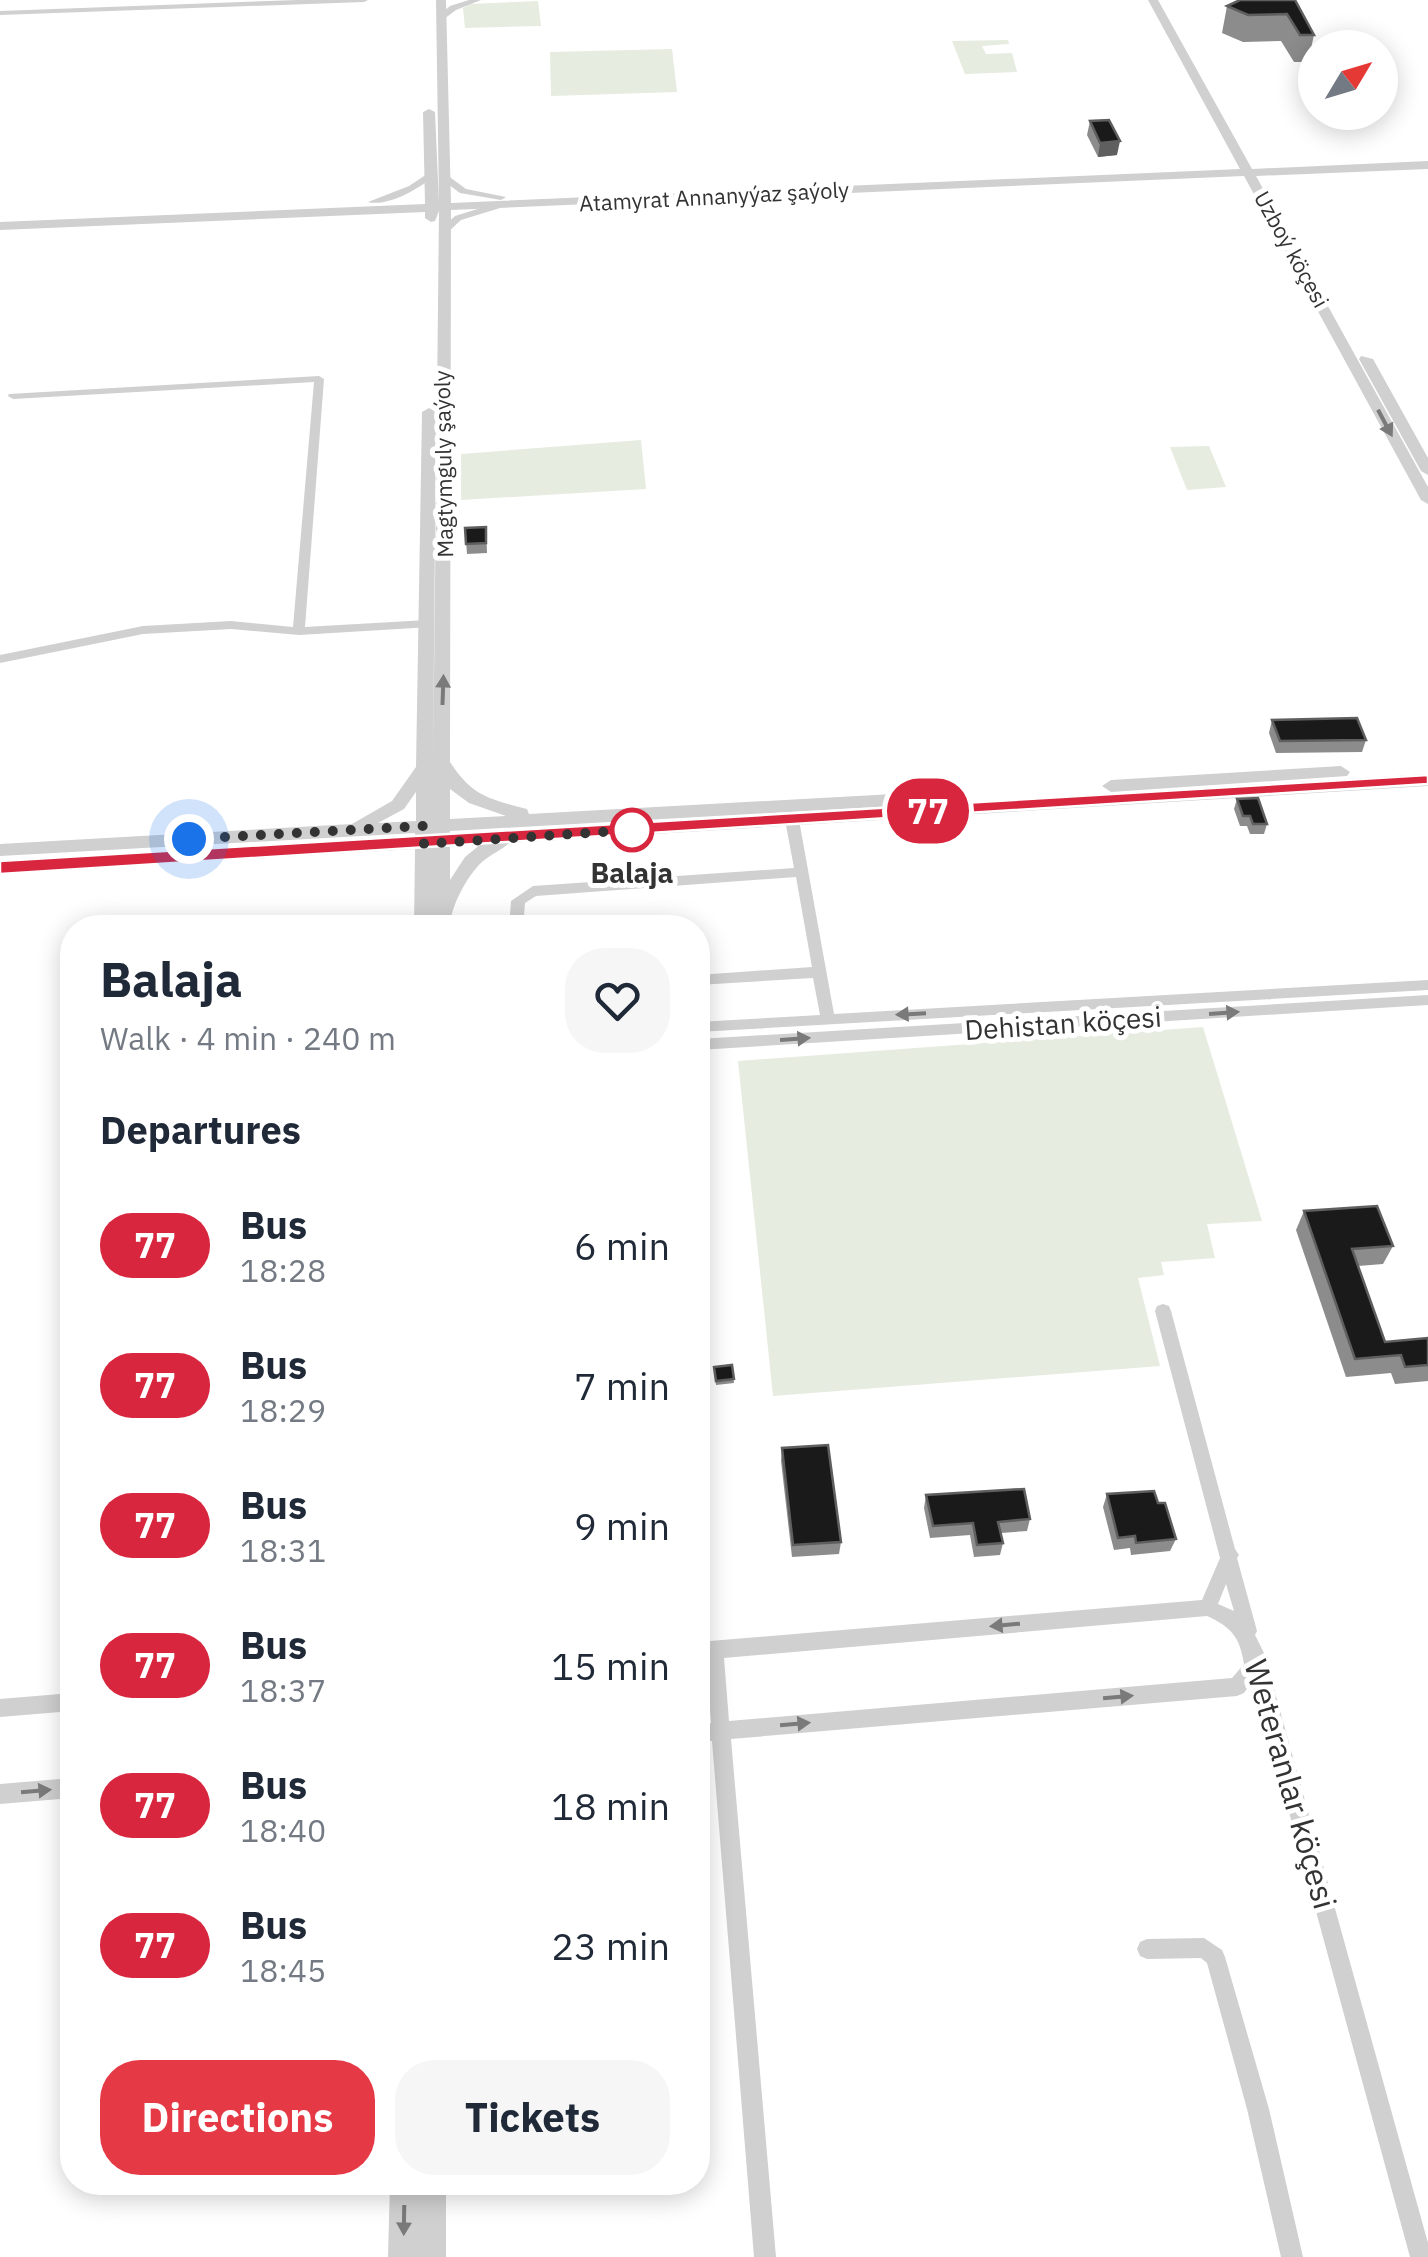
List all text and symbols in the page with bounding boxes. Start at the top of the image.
north arrow [1298,30,1398,130]
map controls [1298,30,1398,130]
street label: Atamyrat Annanyýaz şaýoly [578,174,850,218]
street label: Uzboý köçesi [1248,186,1336,312]
street label: Magtymguly şaýoly [427,370,459,558]
one-way arrow [1376,409,1393,438]
one-way arrow [435,674,451,706]
line badge: 77 [883,778,973,844]
text: 77 [907,788,949,834]
marker: Balaja [611,809,653,851]
your location [164,814,214,864]
place label: Balaja [591,854,674,891]
text: Balaja [100,948,242,1010]
button: heart [565,948,670,1053]
street label: Dehistan köçesi [963,998,1163,1048]
one-way arrow [1209,1005,1240,1021]
one-way arrow [895,1006,927,1022]
text: Walk · 4 min · 240 m [100,1017,396,1059]
one-way arrow [779,1031,811,1047]
text: Departures [100,1105,301,1154]
text: Bus [240,1200,307,1249]
text: 6 min [574,1221,670,1270]
text: 77 [134,1222,176,1268]
text: 18:28 [240,1249,326,1291]
text: Bus [240,1340,307,1389]
text: 7 min [574,1361,670,1410]
text: 77 [134,1362,176,1408]
text: 18:29 [240,1389,326,1431]
text: Bus [240,1480,307,1529]
text: 9 min [574,1501,670,1550]
text: 77 [134,1502,176,1548]
text: 18:31 [240,1529,326,1571]
one-way arrow [989,1618,1021,1634]
text: Bus [240,1620,307,1669]
text: 15 min [551,1641,670,1690]
text: 77 [134,1642,176,1688]
street label: Weteranlar köçesi [1235,1654,1347,1914]
text: 18:37 [240,1669,326,1711]
one-way arrow [1103,1688,1135,1704]
one-way arrow [779,1716,811,1732]
text: Bus [240,1760,307,1809]
text: 18 min [551,1781,670,1830]
text: 77 [134,1782,176,1828]
one-way arrow [21,1783,53,1799]
text: 18:40 [240,1809,326,1851]
text: Bus [240,1900,307,1949]
text: 23 min [551,1921,670,1970]
text: 77 [134,1922,176,1968]
text: 18:45 [240,1949,326,1991]
button: Directions [100,2060,375,2175]
button: Tickets [395,2060,670,2175]
one-way arrow [396,2204,412,2236]

